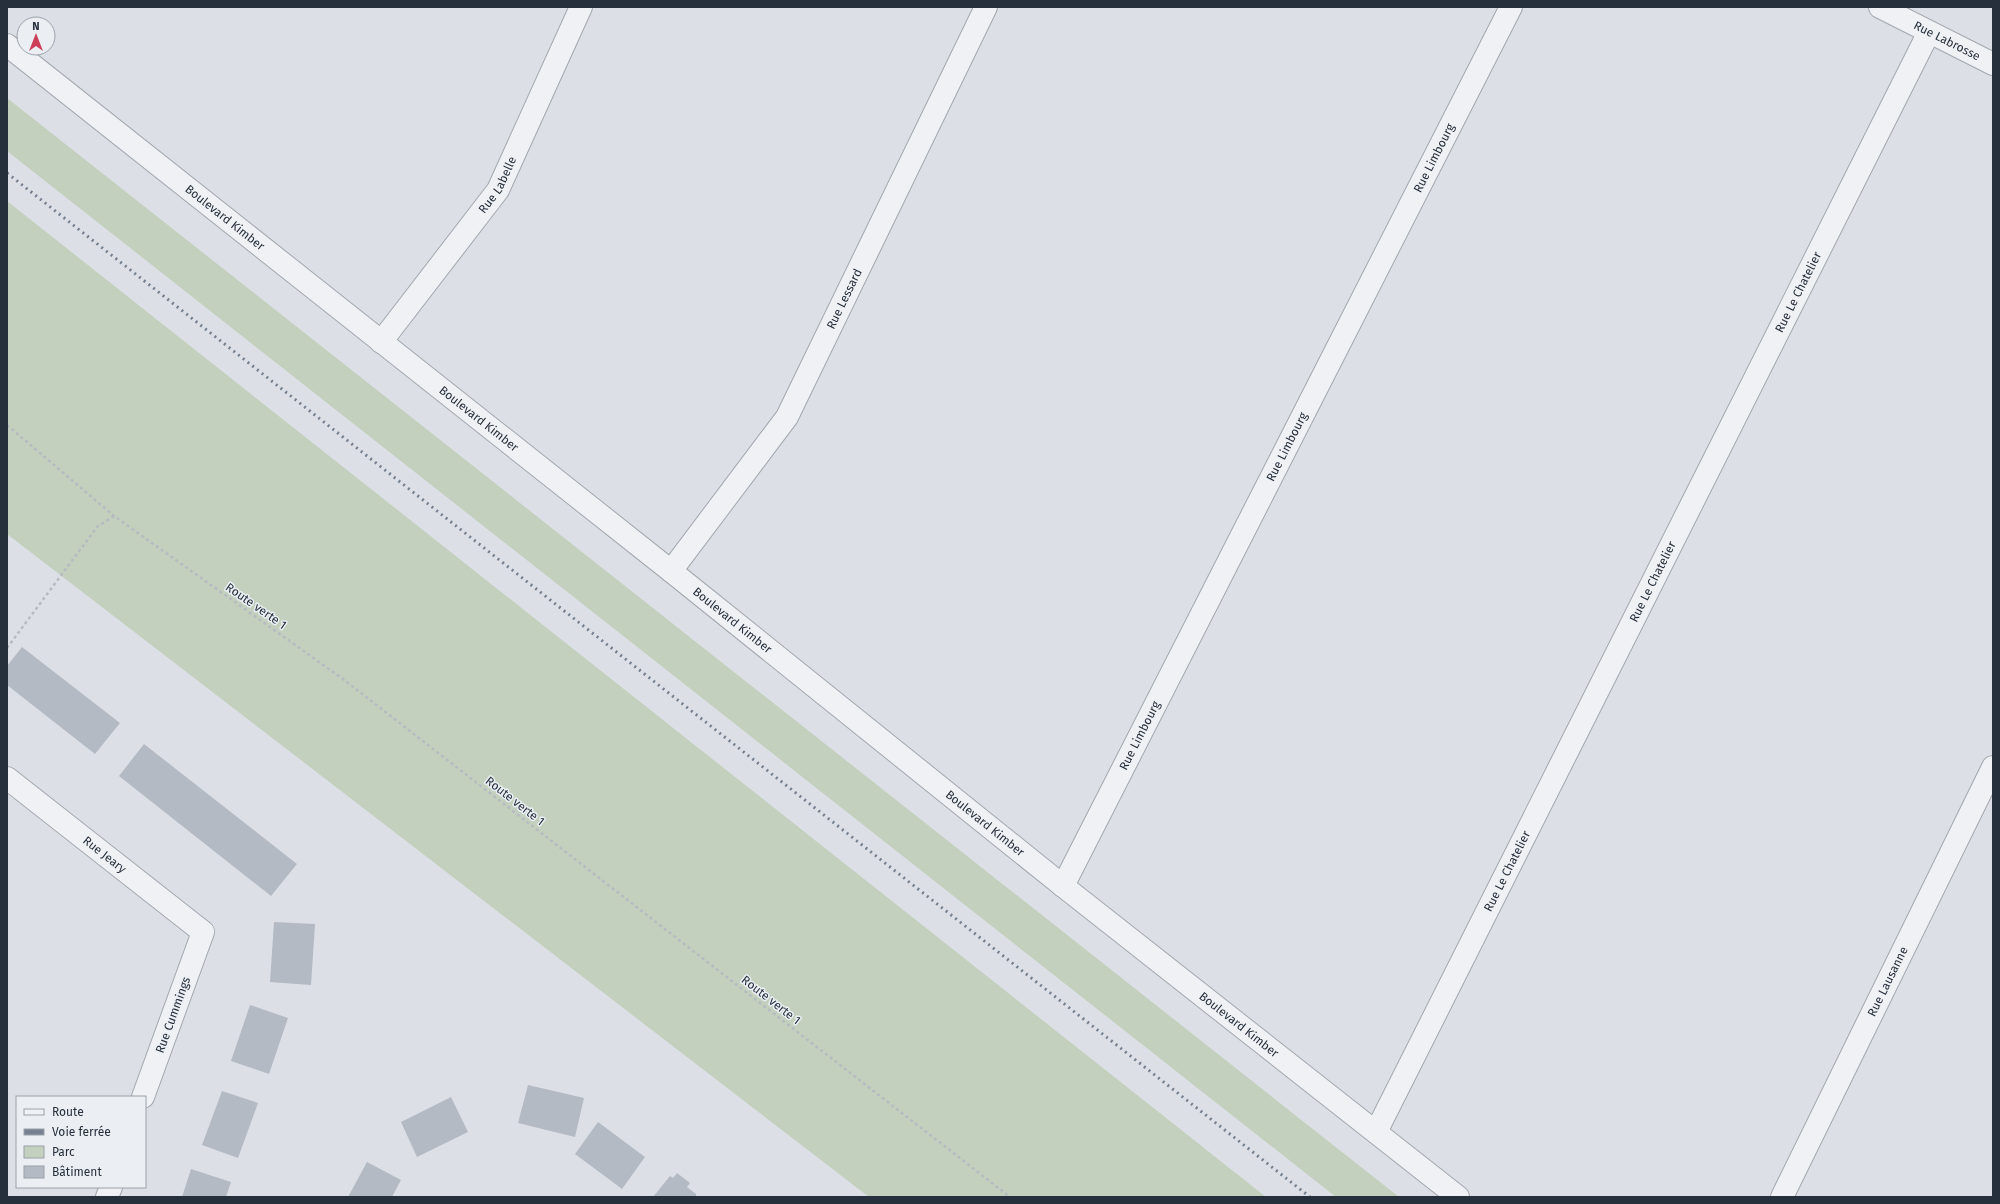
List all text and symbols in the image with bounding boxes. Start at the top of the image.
north arrow [16,16,56,56]
street label: Rue Labrosse [1911,18,1982,63]
text: N [32,20,40,33]
street label: Rue Limbourg [1411,121,1458,195]
street label: Rue Labelle [476,154,519,216]
street label: Boulevard Kimber [182,182,268,254]
street label: Rue Le Chatelier [1772,249,1824,335]
street label: Rue Lessard [824,267,865,331]
street label: Boulevard Kimber [436,383,522,455]
street label: Rue Limbourg [1263,409,1311,484]
street label: Rue Le Chatelier [1627,539,1679,624]
street label: Route verte 1 [223,580,289,632]
street label: Boulevard Kimber [690,585,775,657]
street label: Rue Limbourg [1116,698,1163,772]
street label: Route verte 1 [483,774,547,828]
street label: Boulevard Kimber [943,787,1028,860]
street label: Rue Le Chatelier [1481,828,1533,914]
street label: Rue Jeary [80,833,129,876]
street label: Rue Lausanne [1865,944,1911,1019]
street label: Route verte 1 [739,973,803,1027]
street label: Rue Cummings [153,975,193,1055]
street label: Boulevard Kimber [1196,989,1282,1060]
legend [16,1096,146,1188]
text: Route [52,1105,84,1119]
text: Voie ferrée [52,1125,111,1139]
text: Parc [52,1145,75,1159]
text: Bâtiment [52,1165,102,1179]

